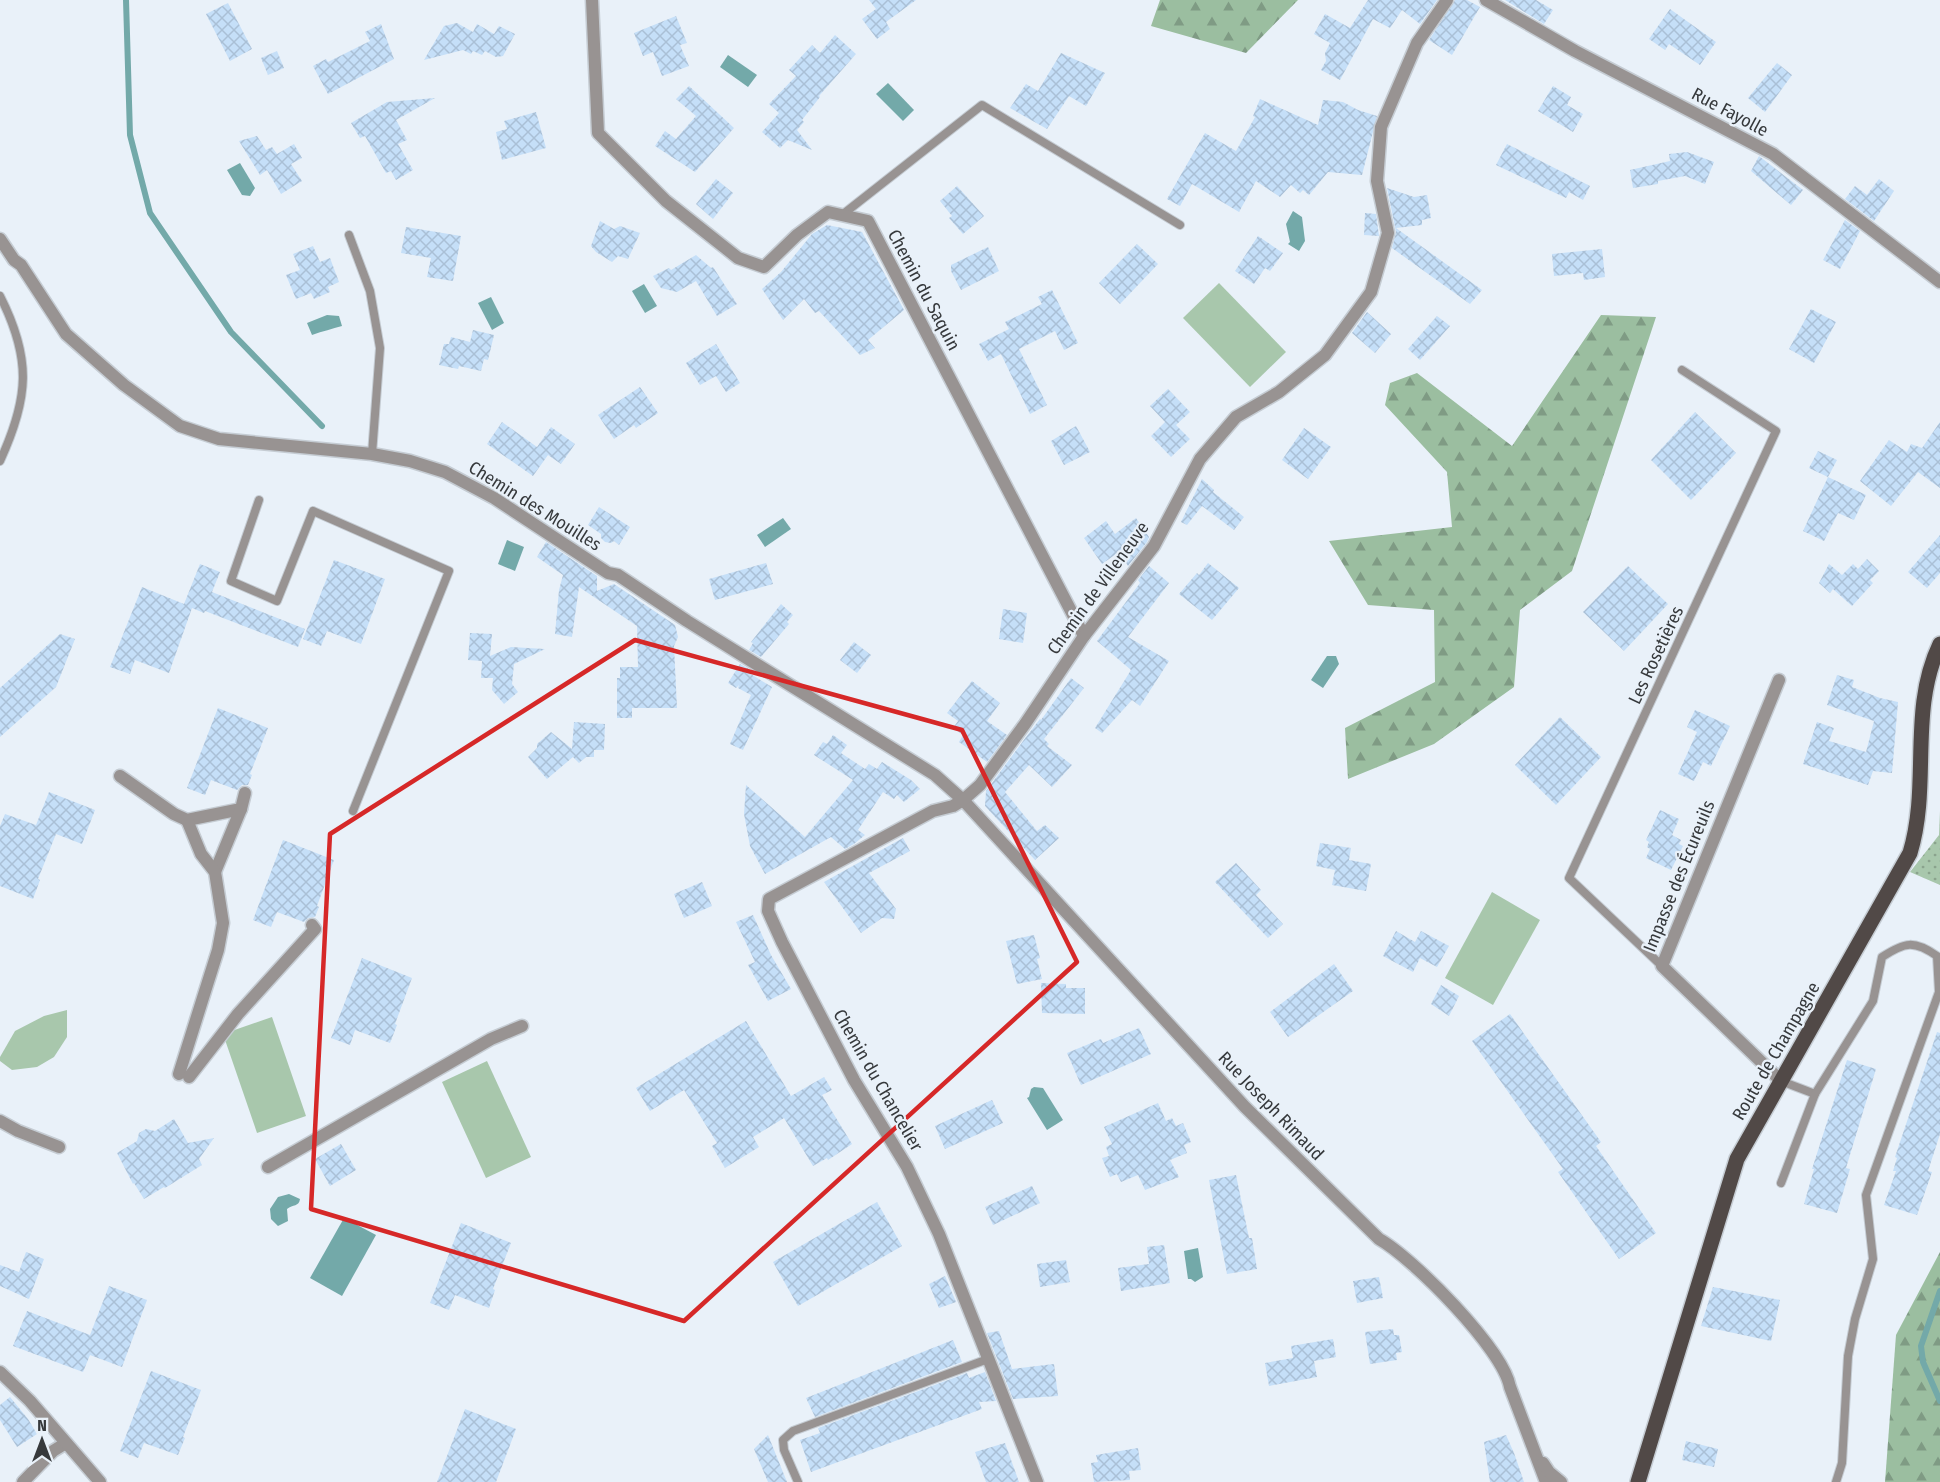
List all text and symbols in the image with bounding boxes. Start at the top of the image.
street label: Rue Fayolle [1688,83,1772,141]
street label: Chemin du Saquin [883,226,965,354]
street label: Chemin des Mouilles [465,456,606,556]
street label: Chemin de Villeneuve [1042,517,1154,659]
street label: Les Rosetières [1624,602,1688,708]
street label: Impasse des Écureuils [1638,796,1720,955]
street label: Route de Champagne [1727,978,1825,1124]
street label: Chemin du Chancelier [828,1005,928,1155]
street label: Rue Joseph Rimaud [1214,1047,1328,1165]
north arrow [12,1410,72,1470]
text: N [37,1416,47,1435]

